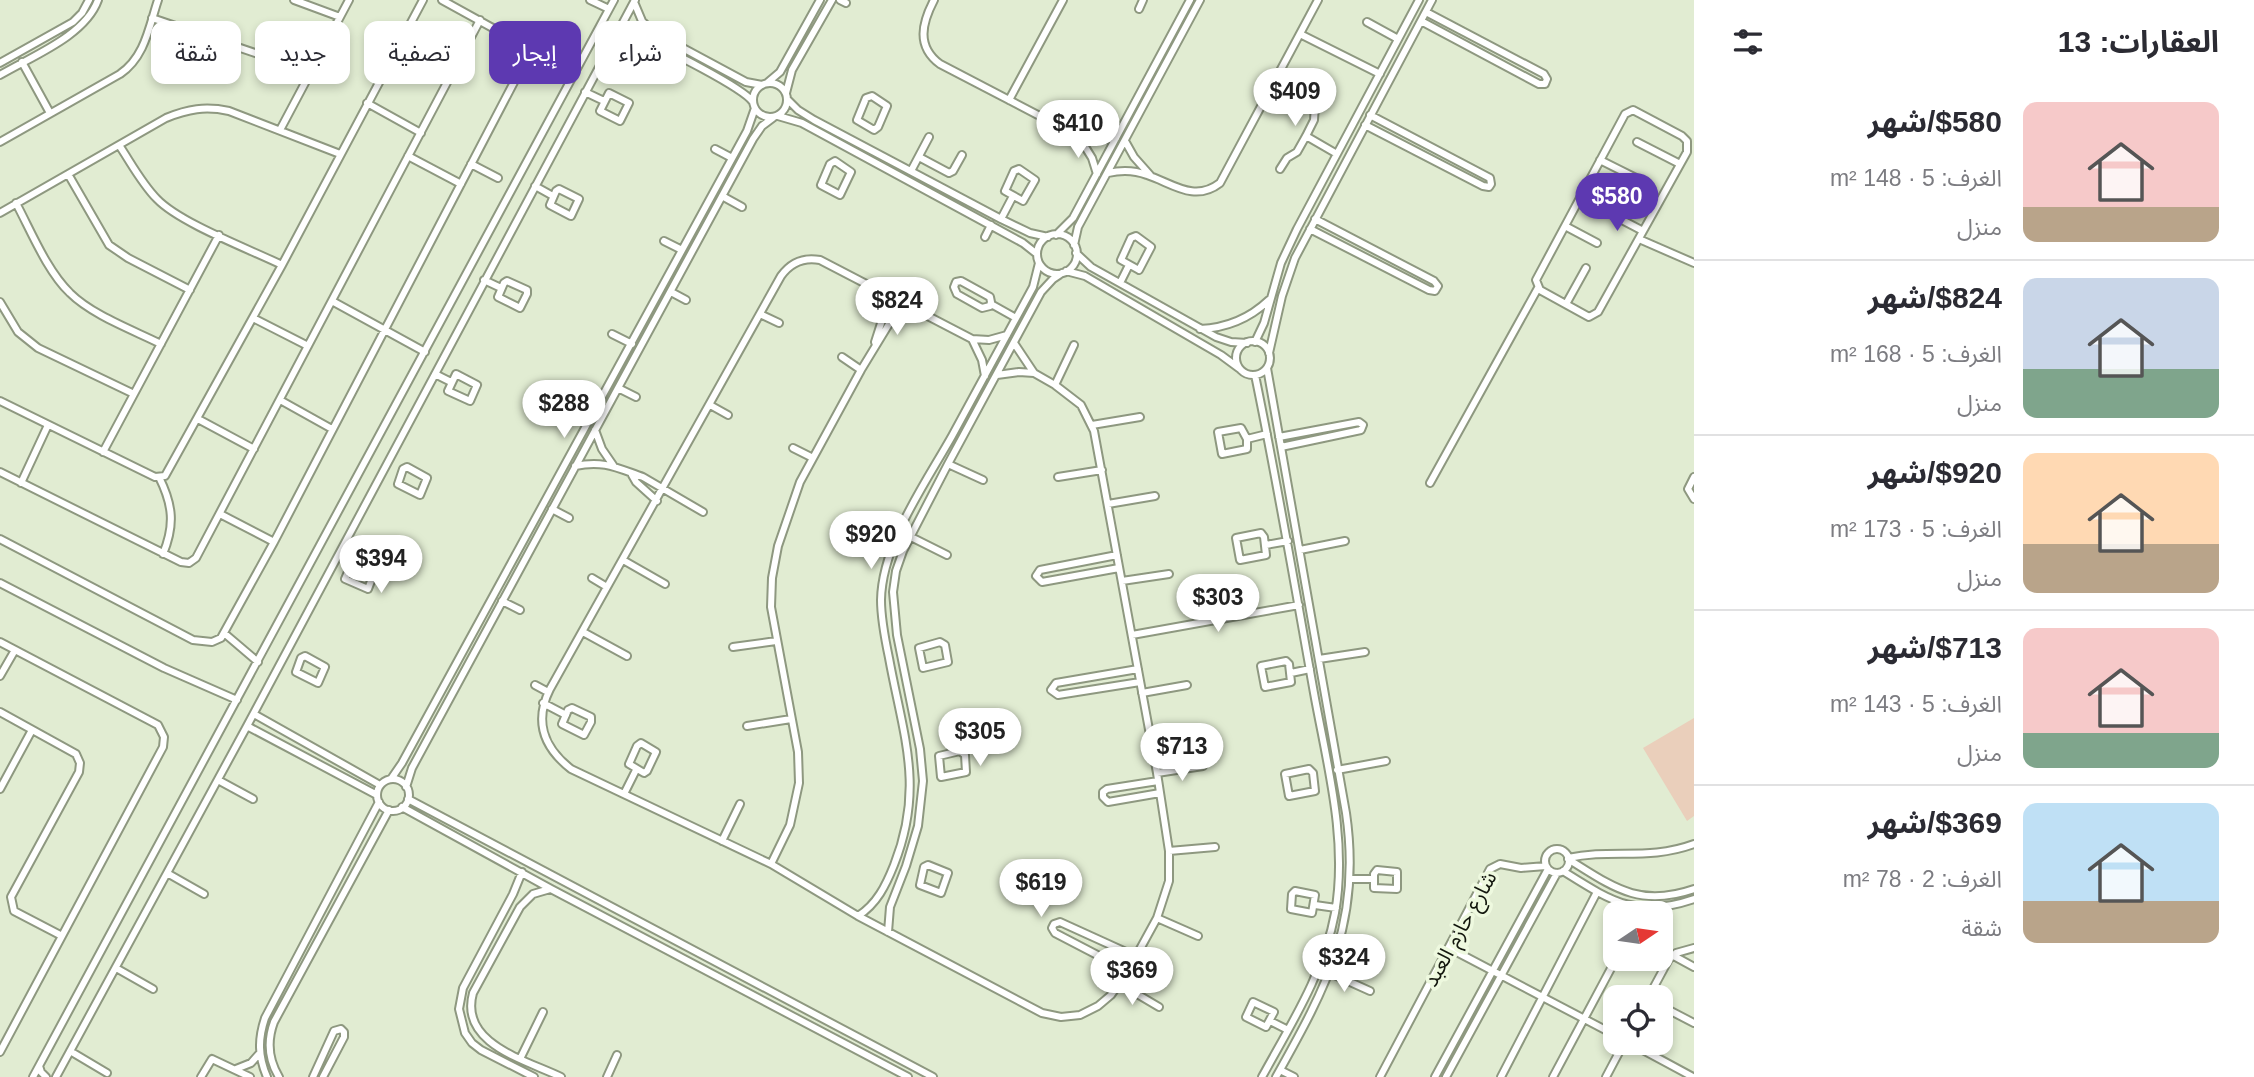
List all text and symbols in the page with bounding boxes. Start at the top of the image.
chip: شقة [151,21,241,84]
chip: جديد [255,21,350,84]
chip: تصفية [364,21,475,84]
chip: إيجار [489,21,581,84]
chip: شراء [595,21,686,84]
icon: filters [1729,23,1767,61]
text: العقارات: 13 [2058,25,2219,58]
pin: $409 [1254,68,1336,128]
text: $409 [1269,78,1321,104]
pin: $410 [1037,100,1119,160]
text: $580/شهر [1868,105,2002,138]
text: $410 [1052,110,1104,136]
icon: home [2079,130,2163,214]
text: الغرف: 5 · 148 m² [1830,165,2002,191]
pin: $580 [1576,174,1658,233]
text: $580 [1591,183,1643,209]
text: منزل [1957,214,2002,240]
pin: $824 [856,278,938,337]
text: $824/شهر [1868,281,2002,314]
text: $824 [871,287,923,313]
icon: home [2079,306,2163,390]
text: الغرف: 5 · 168 m² [1830,341,2002,367]
pin: $288 [523,380,605,440]
text: $288 [538,390,590,416]
text: منزل [1957,390,2002,416]
text: $920/شهر [1868,456,2002,489]
icon: home [2079,481,2163,565]
pin: $920 [830,512,912,571]
text: الغرف: 5 · 173 m² [1830,516,2002,542]
text: $920 [845,521,897,547]
pin: $394 [340,536,422,595]
text: $394 [355,545,407,571]
text: منزل [1957,565,2002,591]
pin: $303 [1177,574,1259,634]
text: $303 [1192,584,1244,610]
text: $713/شهر [1868,631,2002,664]
icon: home [2079,656,2163,740]
text: الغرف: 5 · 143 m² [1830,691,2002,717]
pin: $305 [939,708,1021,768]
text: $305 [954,718,1006,744]
pin: $713 [1141,724,1223,783]
text: $713 [1156,733,1208,759]
text: منزل [1957,740,2002,766]
text: $369/شهر [1868,806,2002,839]
icon: home [2079,831,2163,915]
pin: $619 [1000,860,1082,919]
text: الغرف: 2 · 78 m² [1843,866,2002,892]
street label: شارع حازم العبد [1419,867,1505,993]
text: $619 [1015,869,1067,895]
north arrow [1603,901,1673,971]
map controls [1603,901,1673,1055]
text: شقة [1961,915,2002,941]
pin: $324 [1303,934,1385,994]
text: $324 [1318,944,1370,970]
pin: $369 [1091,948,1173,1007]
text: $369 [1106,957,1158,983]
button: locate [1603,985,1673,1055]

